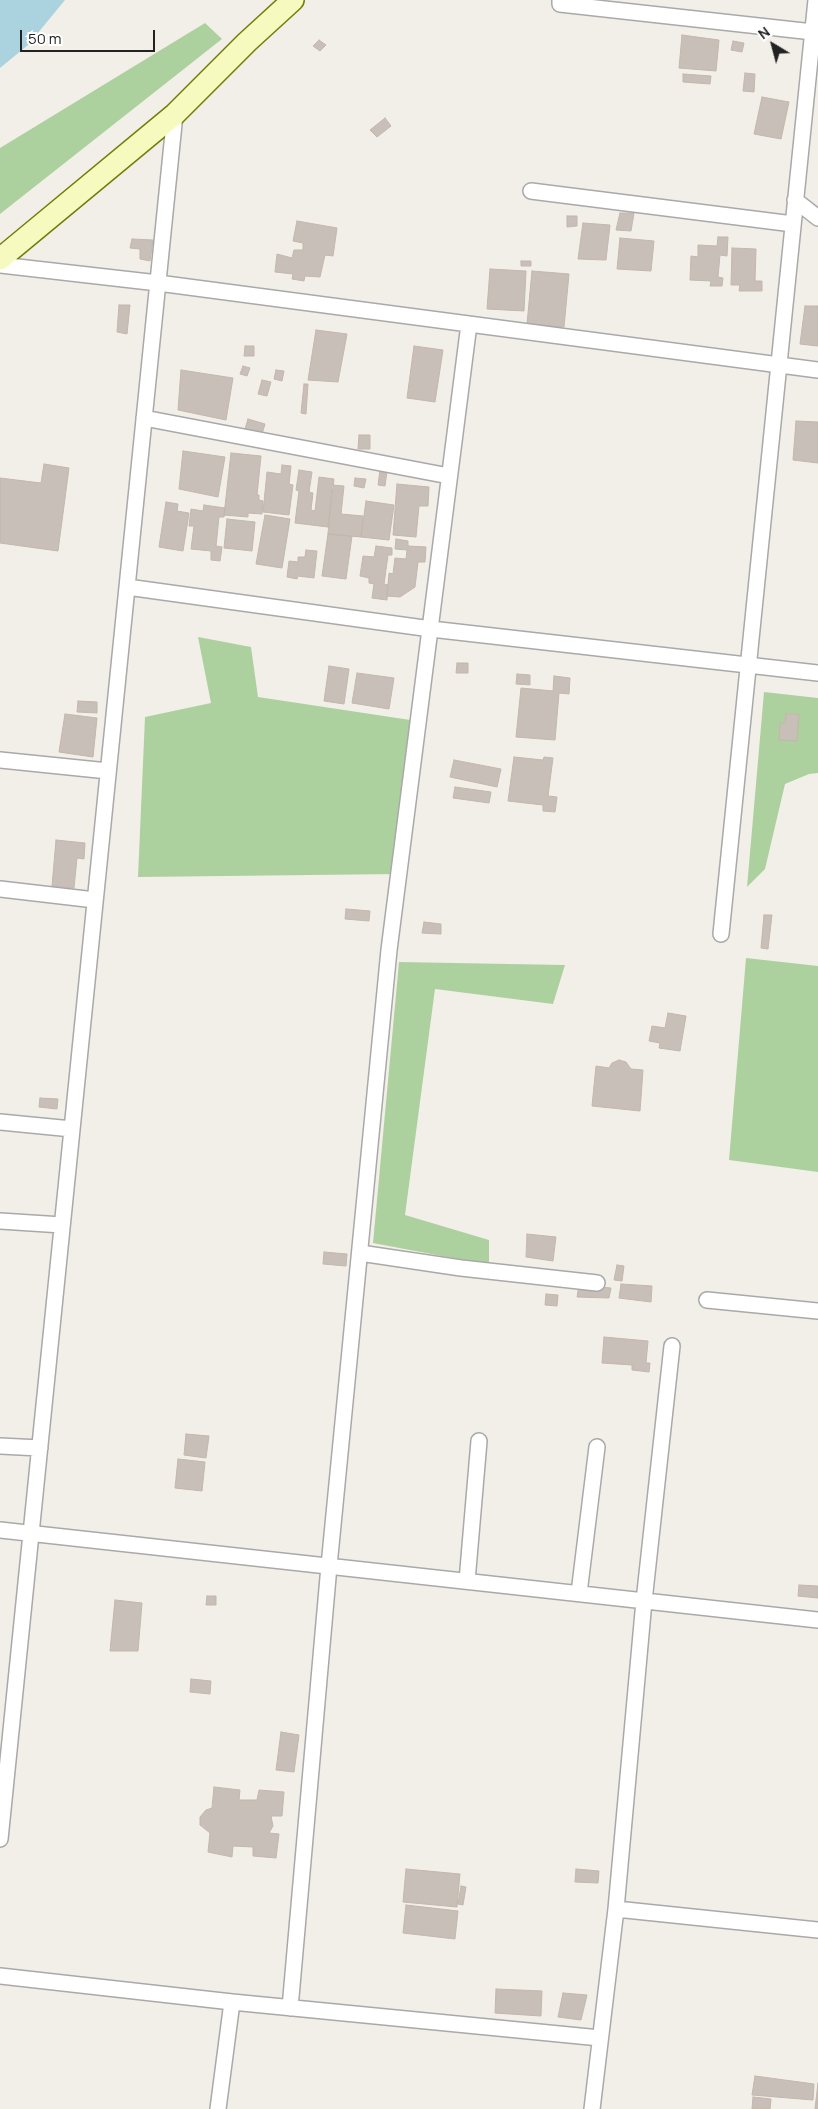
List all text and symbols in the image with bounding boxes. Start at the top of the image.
scale bar [22,20,158,52]
north arrow [748,20,798,70]
text: N [754,22,773,43]
text: 50 m [28,28,62,49]

